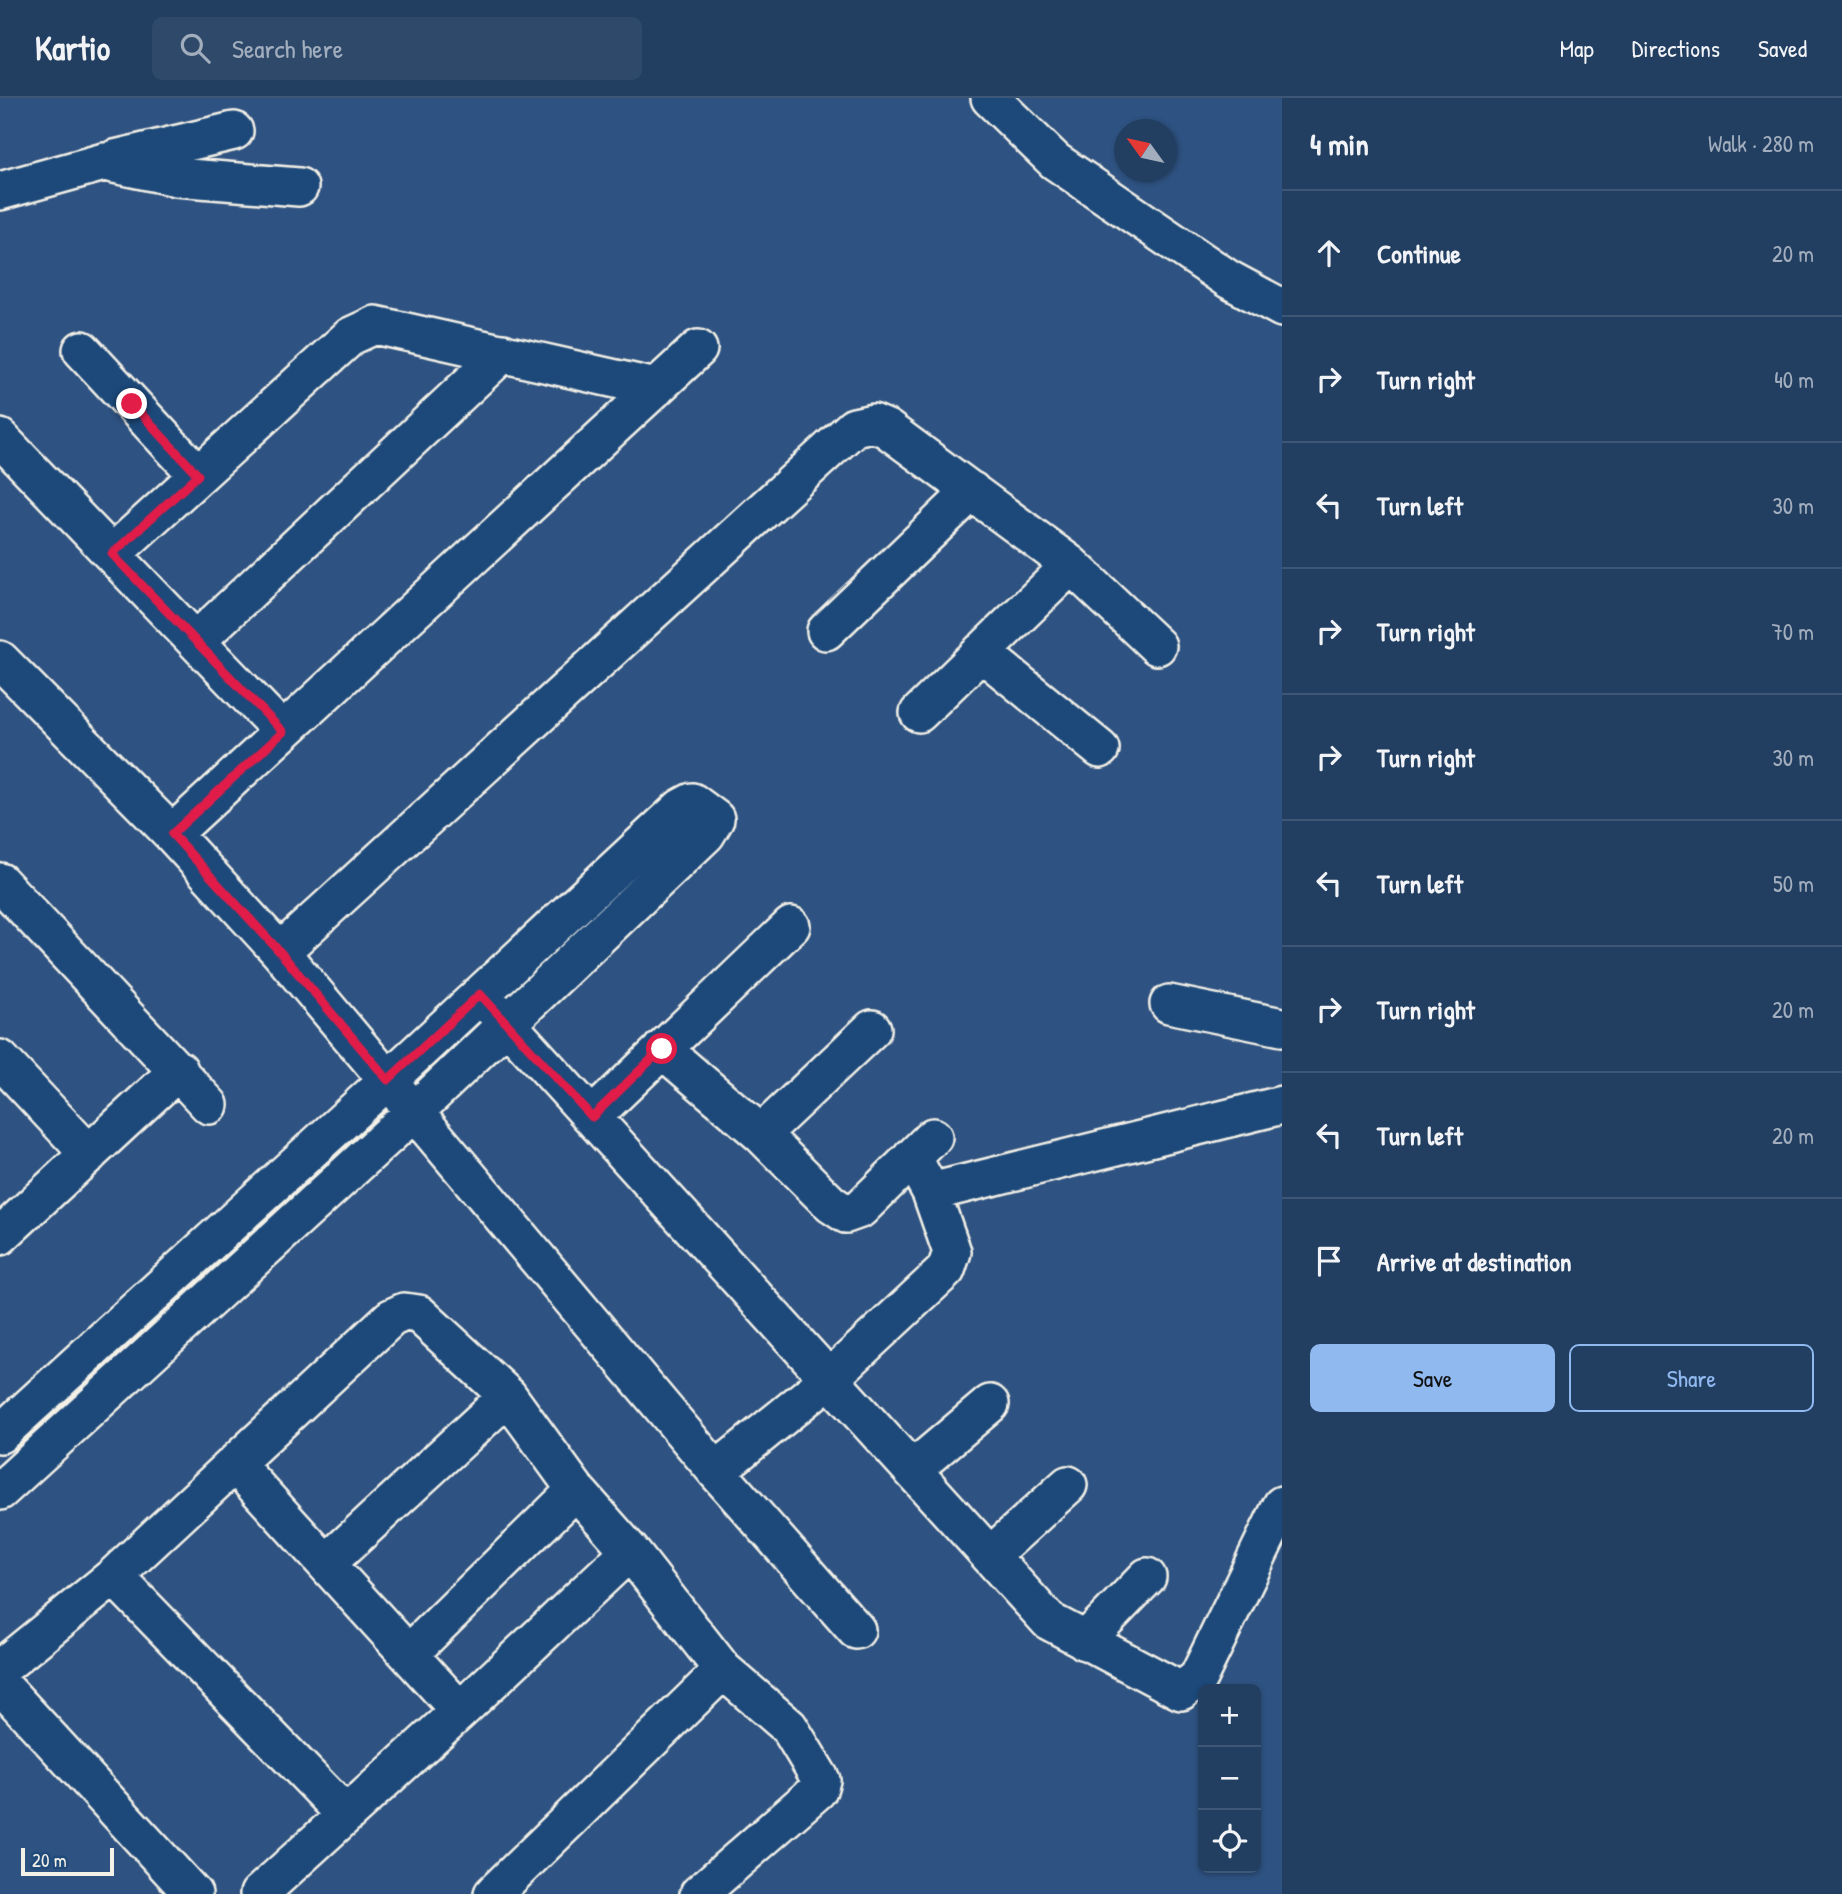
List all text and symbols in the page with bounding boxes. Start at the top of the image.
search box [152,17,642,80]
text: Kartio [35,26,110,70]
icon: search [176,29,214,67]
text: Search here [232,31,343,66]
text: Map [1560,32,1594,64]
text: Directions [1632,32,1720,64]
text: Saved [1758,32,1807,64]
north arrow [1114,119,1177,182]
text: 4 min [1310,124,1369,164]
text: Walk · 280 m [1708,128,1814,159]
icon: ahead [1310,234,1348,272]
text: Continue [1377,236,1461,271]
text: 20 m [1772,238,1814,269]
icon: right [1310,360,1348,398]
text: Turn right [1377,362,1475,397]
text: 40 m [1774,364,1814,395]
route end [116,388,147,419]
icon: left [1310,486,1348,524]
text: Turn left [1377,488,1463,523]
text: 30 m [1772,490,1814,521]
icon: right [1310,612,1348,650]
text: Turn right [1377,614,1475,649]
text: 70 m [1771,616,1814,647]
icon: right [1310,738,1348,776]
text: Turn right [1377,740,1475,775]
text: 30 m [1772,742,1814,773]
icon: left [1310,864,1348,902]
text: Turn left [1377,866,1463,901]
text: 50 m [1773,868,1814,899]
icon: right [1310,990,1348,1028]
text: Turn right [1377,992,1475,1027]
text: 20 m [1772,994,1814,1025]
route start [646,1033,677,1064]
icon: left [1310,1116,1348,1154]
text: Turn left [1377,1118,1463,1153]
text: 20 m [1772,1120,1814,1151]
icon: arrive [1310,1242,1348,1280]
text: Arrive at destination [1377,1244,1572,1279]
button: Save [1310,1344,1555,1412]
button: Share [1569,1344,1814,1412]
map controls [1198,1684,1261,1873]
button: + [1198,1684,1261,1747]
button: − [1198,1747,1261,1810]
button: locate [1198,1810,1261,1873]
scale bar [21,1845,114,1877]
text: 20 m [32,1847,67,1873]

